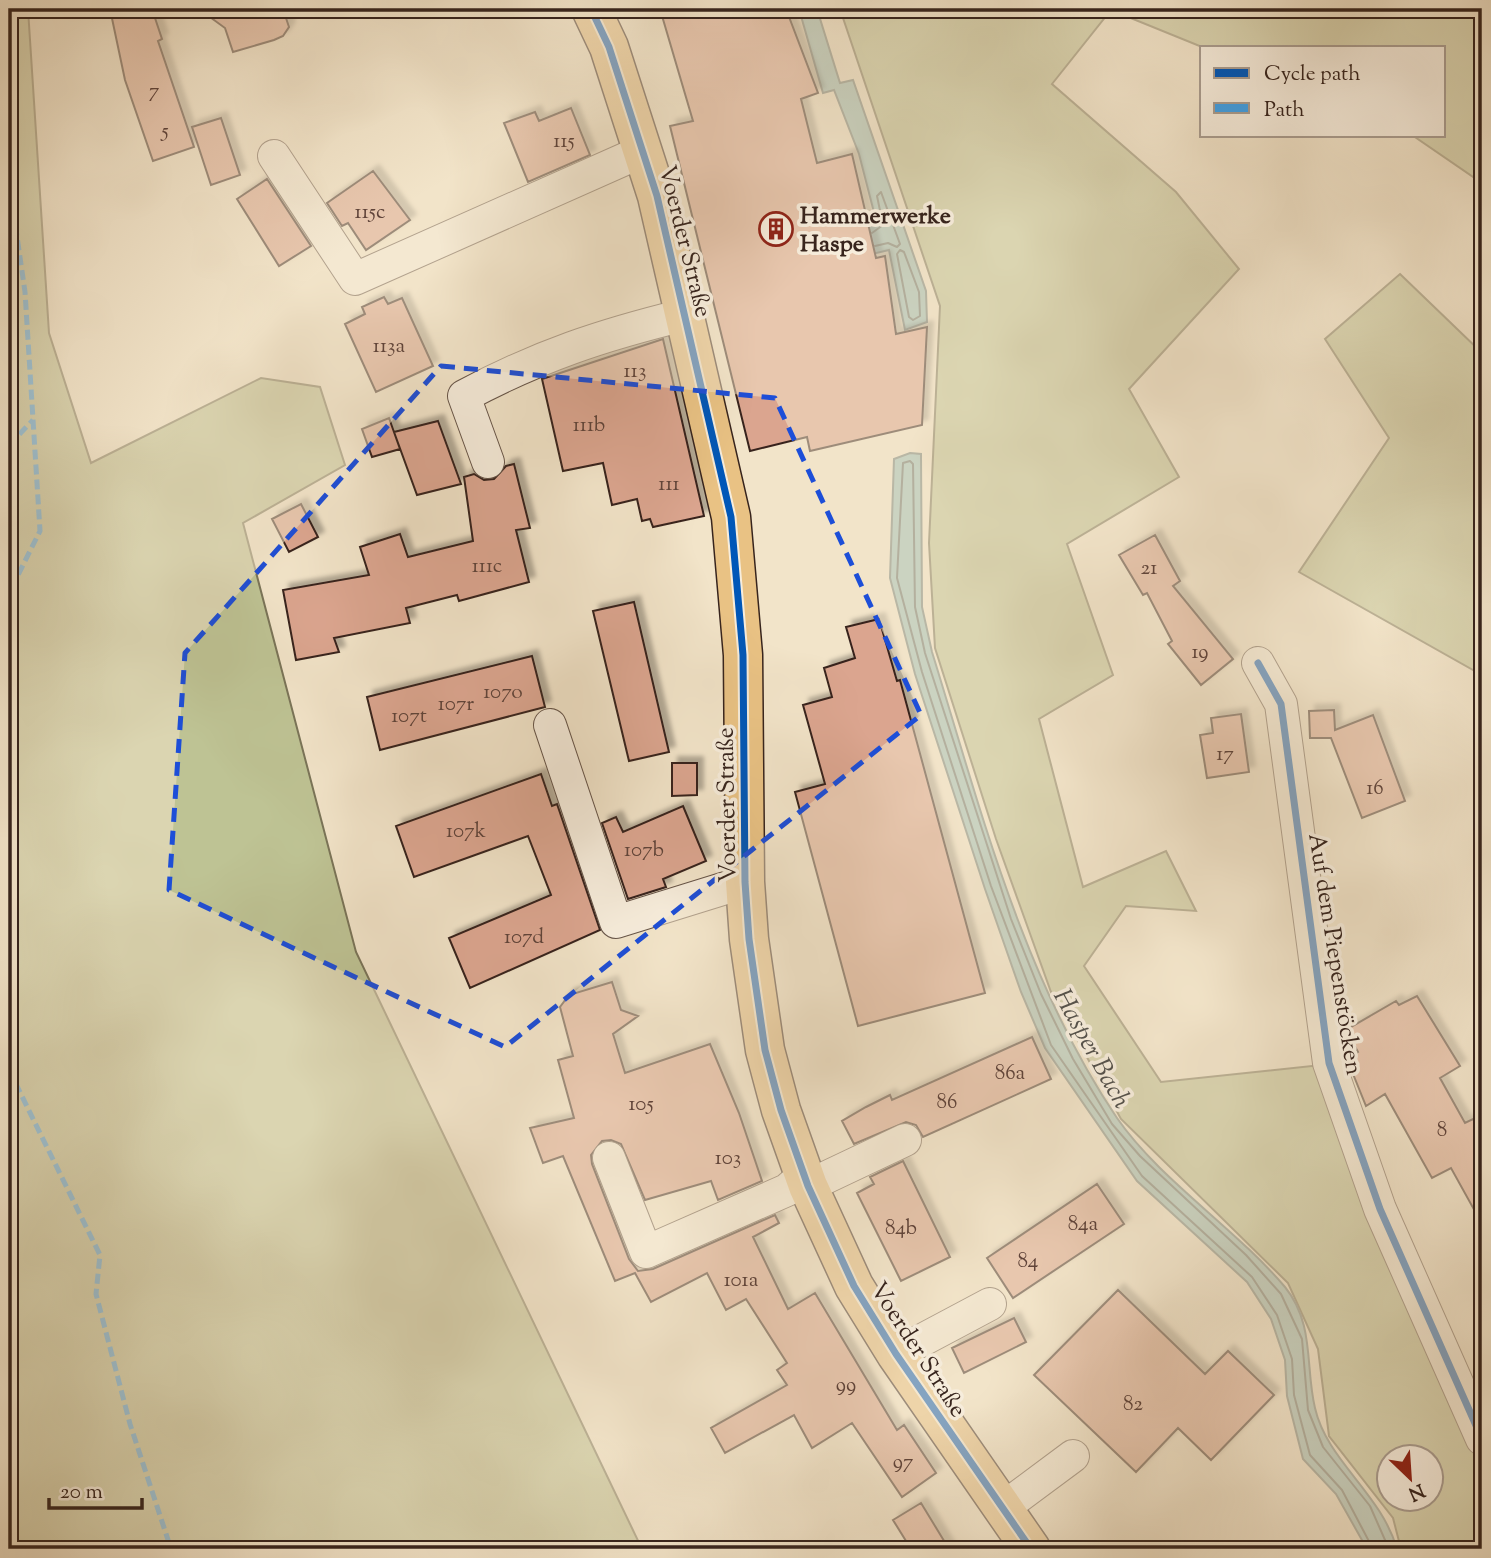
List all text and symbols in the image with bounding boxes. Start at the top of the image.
legend [1200,46,1446,136]
text: Cycle path [1264,60,1361,90]
house number: 7 [149,77,160,107]
text: Path [1264,96,1305,126]
house number: 5 [160,117,169,147]
house number: 115 [553,127,575,157]
street label: Voerder Straße [649,162,719,321]
house number: 115c [355,198,385,228]
place label: Hammerwerke Haspe [800,200,951,262]
building icon: Hammerwerke Haspe [757,210,795,248]
house number: 113a [373,332,406,362]
house number: 113 [624,357,646,387]
house number: 111b [573,411,605,441]
house number: 111 [658,470,680,500]
house number: 111c [472,552,502,582]
house number: 21 [1141,554,1157,584]
house number: 19 [1191,638,1209,668]
house number: 107o [483,678,523,708]
house number: 107r [438,690,474,720]
house number: 107t [391,702,427,732]
street label: Voerder Straße [710,727,746,883]
house number: 17 [1216,740,1234,770]
house number: 16 [1366,774,1384,804]
house number: 107k [446,817,487,847]
street label: Auf dem Piepenstöcken [1298,831,1370,1078]
house number: 107b [624,836,664,866]
house number: 107d [504,923,544,953]
water label: Hasper Bach [1043,983,1139,1116]
house number: 86a [995,1059,1026,1089]
house number: 86 [937,1088,957,1118]
house number: 105 [628,1090,654,1120]
house number: 8 [1437,1116,1447,1146]
house number: 103 [715,1144,741,1174]
house number: 84a [1068,1210,1099,1240]
house number: 84b [885,1214,917,1244]
house number: 84 [1018,1247,1038,1277]
house number: 101a [724,1266,759,1296]
street label: Voerder Straße [861,1276,974,1424]
house number: 99 [836,1371,856,1401]
house number: 82 [1123,1390,1143,1420]
north arrow [1376,1442,1446,1512]
house number: 97 [893,1448,914,1478]
scale bar [49,1467,142,1511]
text: N [1404,1476,1429,1507]
text: 20 m [60,1478,103,1508]

